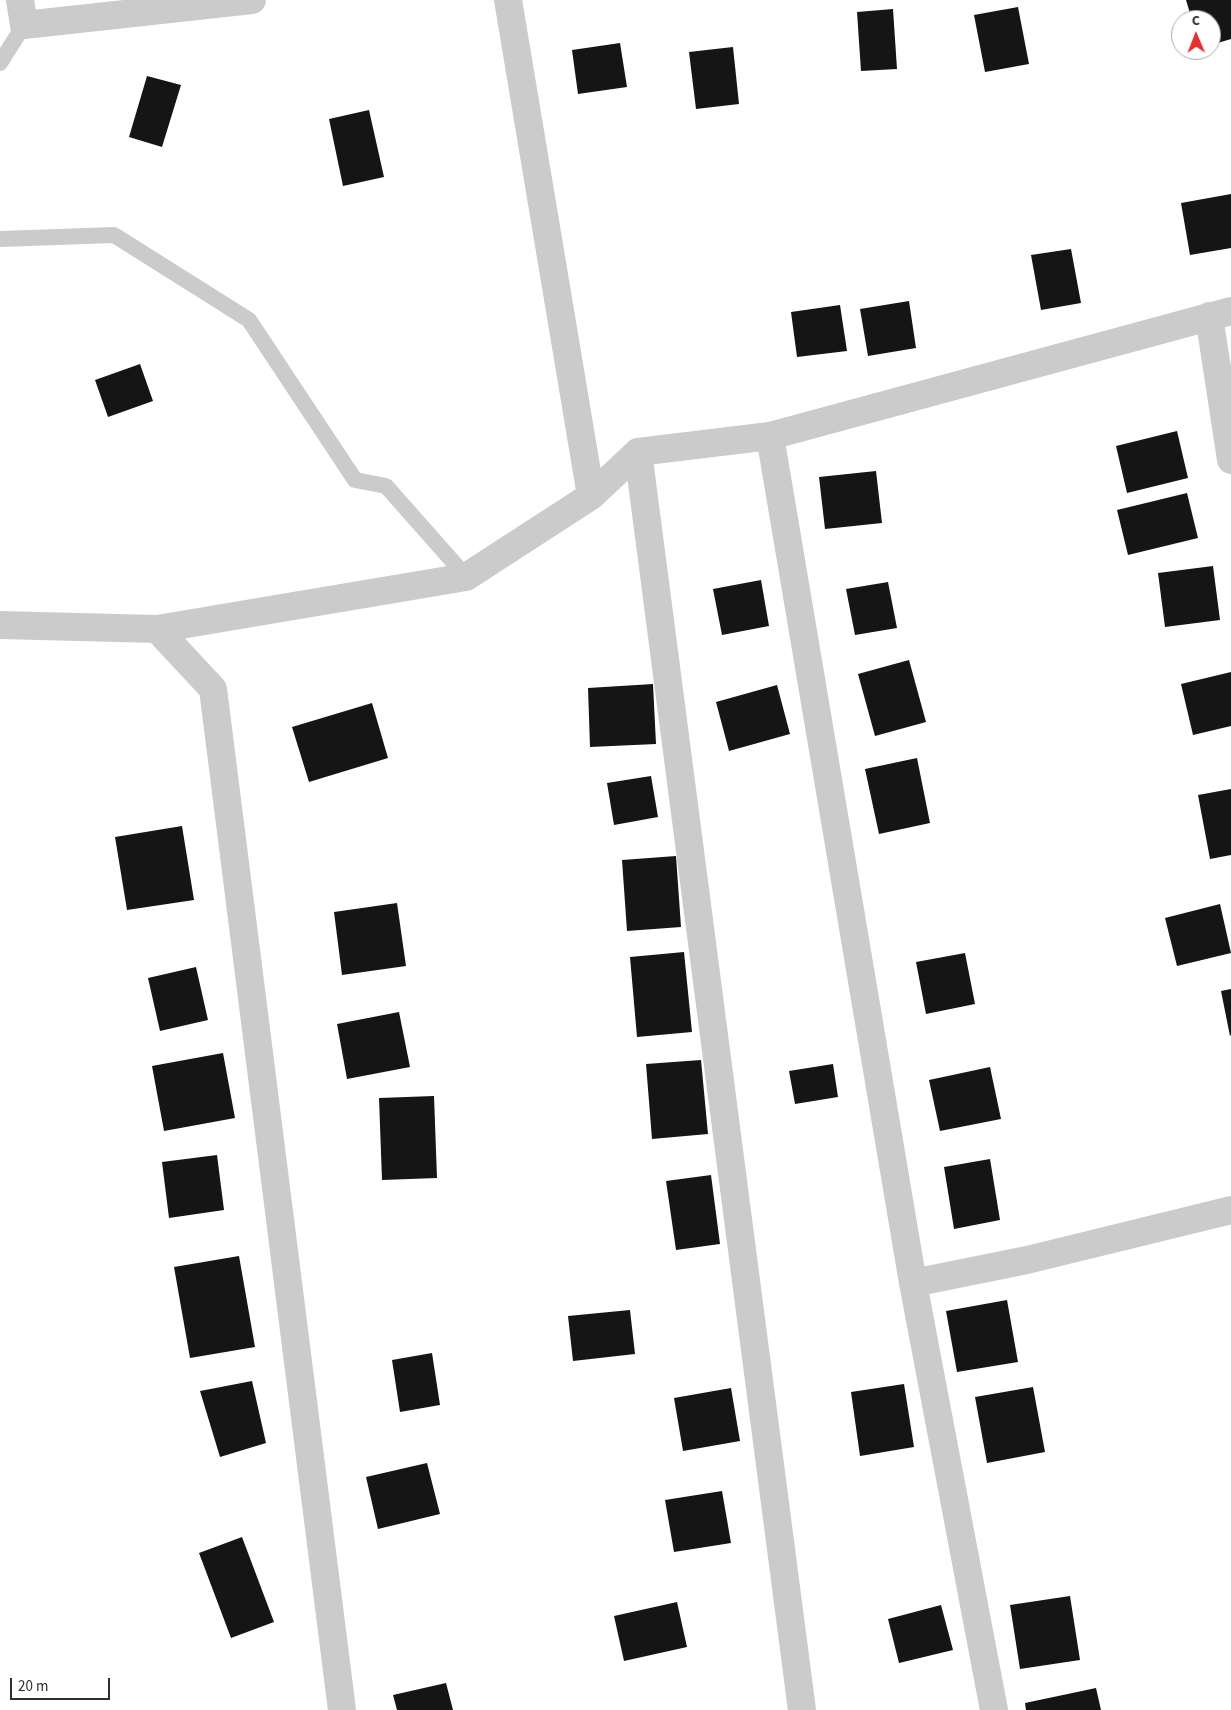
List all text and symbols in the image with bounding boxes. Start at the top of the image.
north arrow [1171,10,1221,60]
text: С [1192,11,1200,31]
scale bar [12,1668,112,1700]
text: 20 m [18,1676,48,1697]

